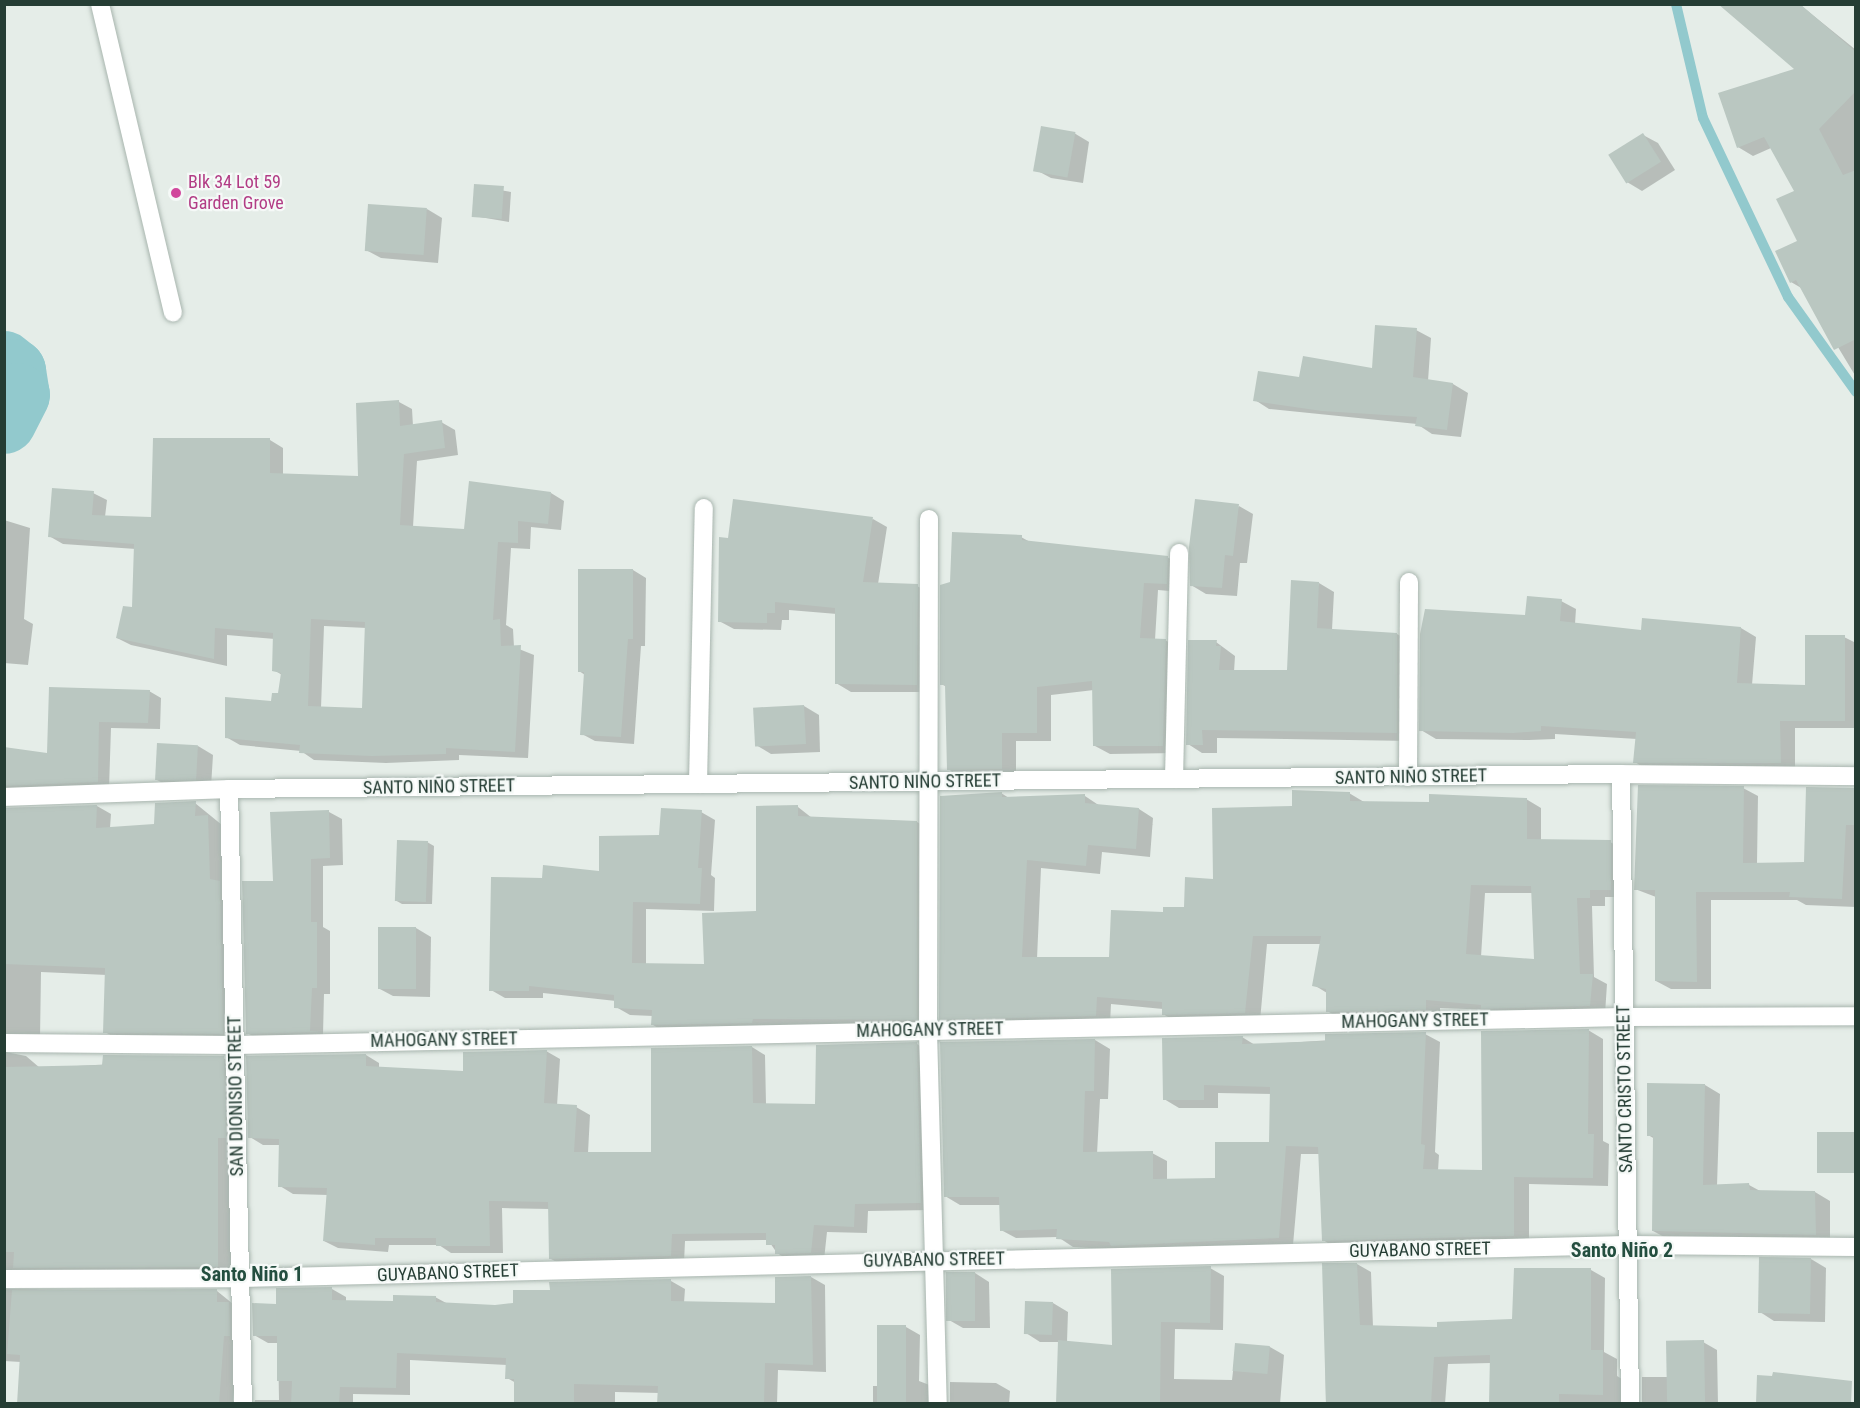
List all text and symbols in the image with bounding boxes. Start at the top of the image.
place label: Blk 34 Lot 59 Garden Grove [188,172,284,214]
marker: Blk 34 Lot 59 Garden Grove [169,186,183,200]
street label: SANTO NIÑO STREET [1335,765,1487,789]
street label: SANTO NIÑO STREET [849,770,1001,794]
street label: SANTO NIÑO STREET [363,775,515,799]
street label: SANTO CRISTO STREET [1613,1005,1637,1173]
street label: MAHOGANY STREET [1341,1009,1489,1033]
street label: SAN DIONISIO STREET [224,1015,248,1177]
street label: MAHOGANY STREET [856,1018,1004,1042]
street label: MAHOGANY STREET [370,1028,518,1052]
street label: GUYABANO STREET [1349,1238,1491,1262]
district label: Santo Niño 2 [1571,1238,1673,1262]
street label: GUYABANO STREET [863,1248,1005,1272]
street label: GUYABANO STREET [377,1260,519,1286]
district label: Santo Niño 1 [201,1262,303,1286]

